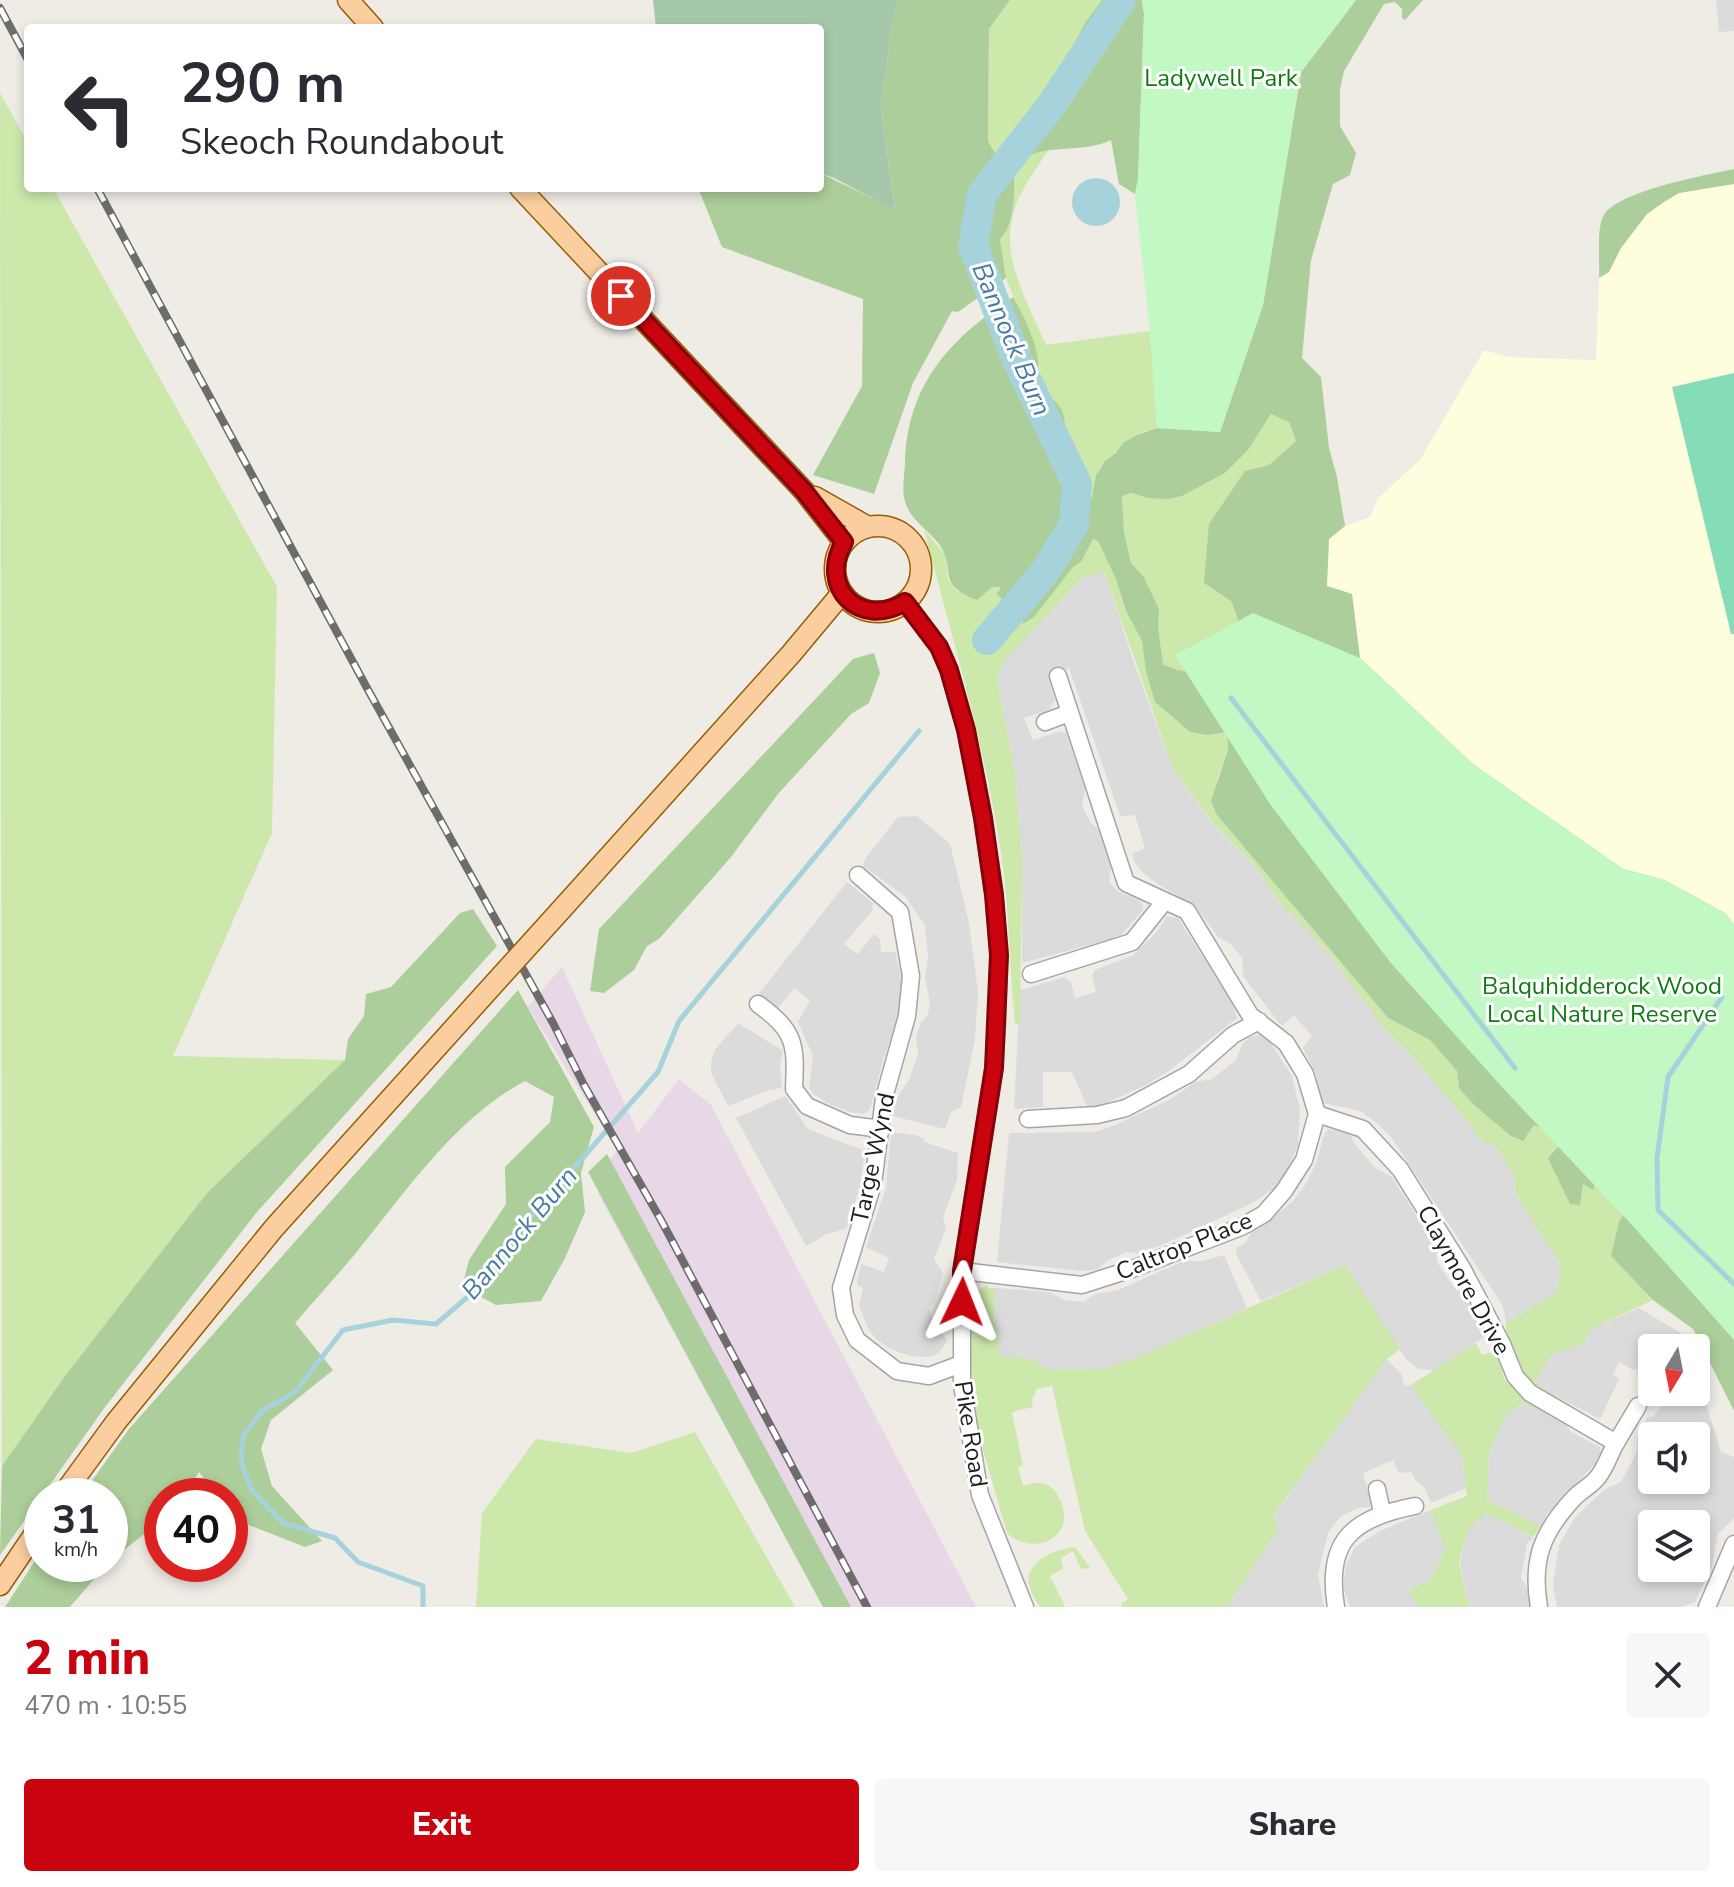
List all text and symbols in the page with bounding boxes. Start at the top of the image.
text: 290 m [180,45,345,122]
icon: left [48,56,152,160]
park label: Ladywell Park [1144,62,1299,94]
text: Skeoch Roundabout [180,118,503,167]
water label: Bannock Burn [964,257,1060,421]
pin [587,262,655,330]
icon: arrive [599,274,643,318]
park label: Balquhidderock Wood Local Nature Reserve [1482,970,1722,1030]
street label: Targe Wynd [844,1090,902,1226]
water label: Bannock Burn [453,1160,585,1307]
street label: Claymore Drive [1410,1199,1518,1361]
street label: Caltrop Place [1111,1204,1257,1288]
position arrow [920,1260,1004,1344]
north arrow [1638,1334,1710,1406]
map controls [1638,1334,1710,1582]
street label: Pike Road [947,1379,995,1489]
button: sound [1638,1422,1710,1494]
speed limit sign: 40 [144,1478,248,1582]
text: 31 [52,1493,100,1547]
button: layers [1638,1510,1710,1582]
text: km/h [54,1536,98,1563]
text: 2 min [24,1625,150,1691]
button: close [1626,1633,1710,1717]
text: 470 m · 10:55 [24,1688,187,1723]
button: Exit [24,1779,859,1871]
button: Share [875,1779,1710,1871]

